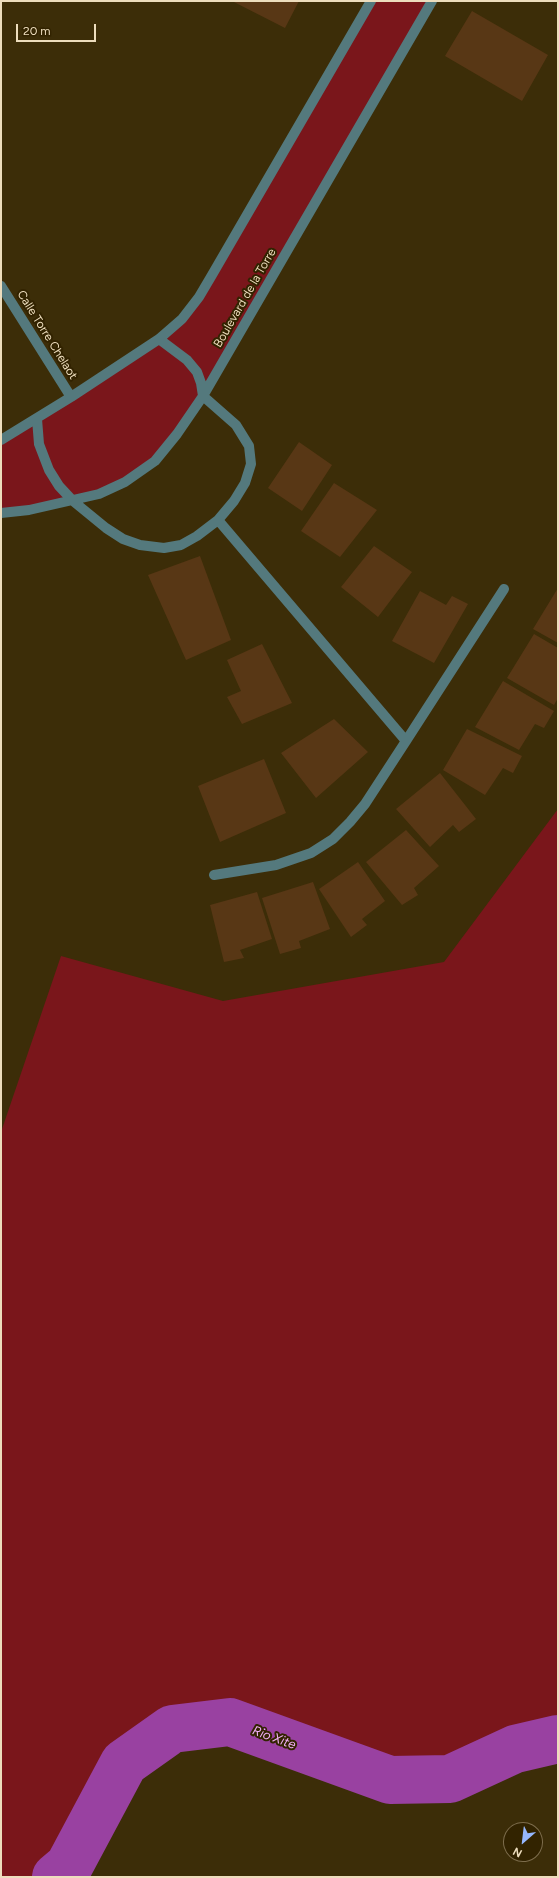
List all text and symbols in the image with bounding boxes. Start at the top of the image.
scale bar [18,16,98,42]
text: 20 m [23,24,51,38]
street label: Boulevard de la Torre [211,246,279,350]
street label: Calle Torre Chelaot [14,288,80,382]
water label: Rio Xite [250,1723,298,1753]
north arrow [503,1822,543,1862]
text: N [511,1844,524,1860]

